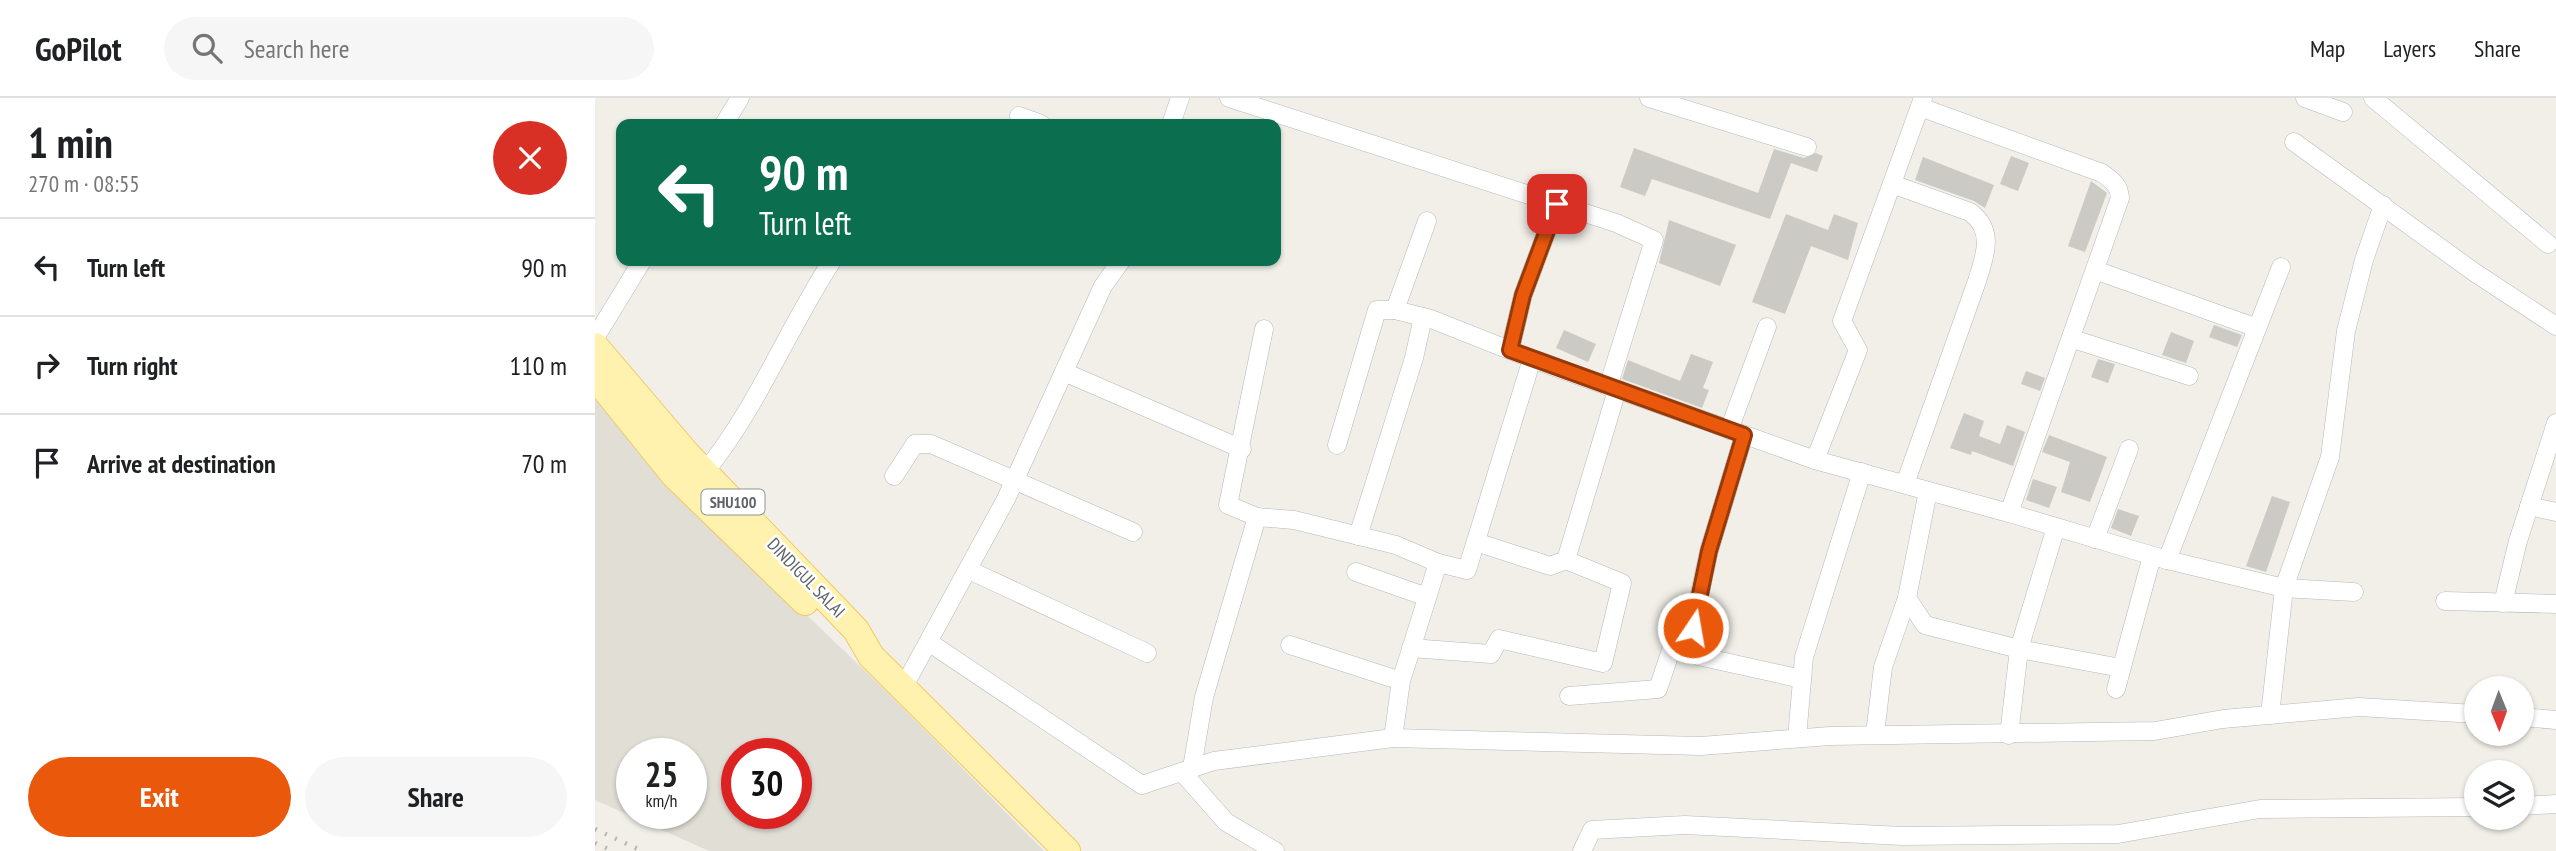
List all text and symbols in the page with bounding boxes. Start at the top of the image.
search box [164,17,654,80]
text: GoPilot [35,27,122,70]
icon: search [188,29,226,67]
text: Search here [244,32,349,65]
text: Map [2310,33,2345,64]
text: Layers [2383,33,2436,64]
text: Share [2474,33,2521,64]
text: 1 min [28,115,113,170]
button: close [493,121,567,195]
text: 90 m [759,140,848,204]
icon: left [644,147,735,238]
text: 270 m · 08:55 [28,169,140,198]
pin [1527,174,1587,234]
icon: arrive [1538,185,1576,223]
text: Turn left [759,202,851,244]
icon: left [28,248,66,286]
text: Turn left [87,251,165,284]
text: 90 m [521,251,567,284]
icon: right [28,346,66,384]
text: Turn right [87,349,178,382]
text: 110 m [509,349,567,382]
icon: arrive [28,444,66,482]
text: Arrive at destination [87,447,276,480]
text: 70 m [521,447,567,480]
road number: SHU100 [701,490,765,514]
street label: DINDIGUL SALAI [763,533,850,622]
position arrow [1656,591,1730,665]
north arrow [2464,676,2534,746]
map controls [2464,676,2534,830]
speed limit sign: 30 [721,738,812,829]
text: 25 [645,751,678,797]
button: Exit [28,757,291,837]
button: Share [305,757,567,837]
button: layers [2464,760,2534,830]
text: km/h [646,789,677,812]

